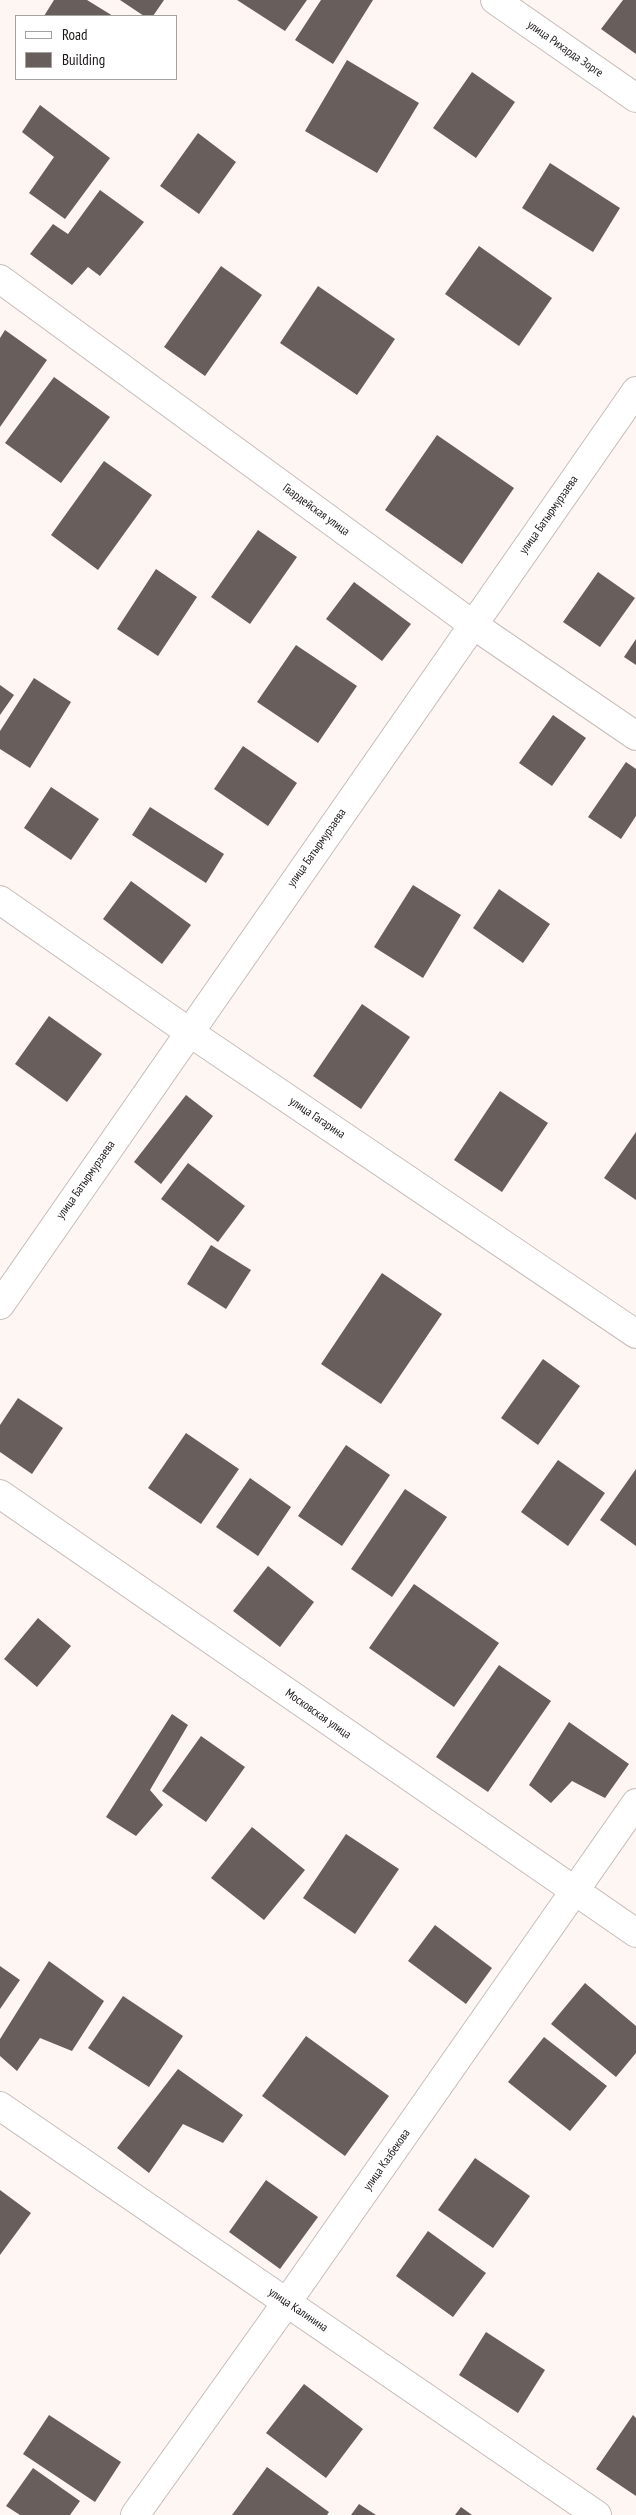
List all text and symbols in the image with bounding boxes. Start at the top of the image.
legend [15,15,178,80]
street label: улица Рихарда Зорге [524,18,606,80]
text: Road [62,25,88,44]
text: Building [62,50,105,69]
street label: улица Батырмурзаева [517,473,581,557]
street label: Гвардейская улица [280,481,352,539]
street label: улица Батырмурзаева [285,806,349,890]
street label: улица Гагарина [286,1094,348,1142]
street label: улица Батырмурзаева [54,1138,118,1222]
street label: Московская улица [282,1686,354,1742]
street label: улица Казбекова [361,2127,413,2193]
street label: улица Калинина [266,2285,330,2335]

